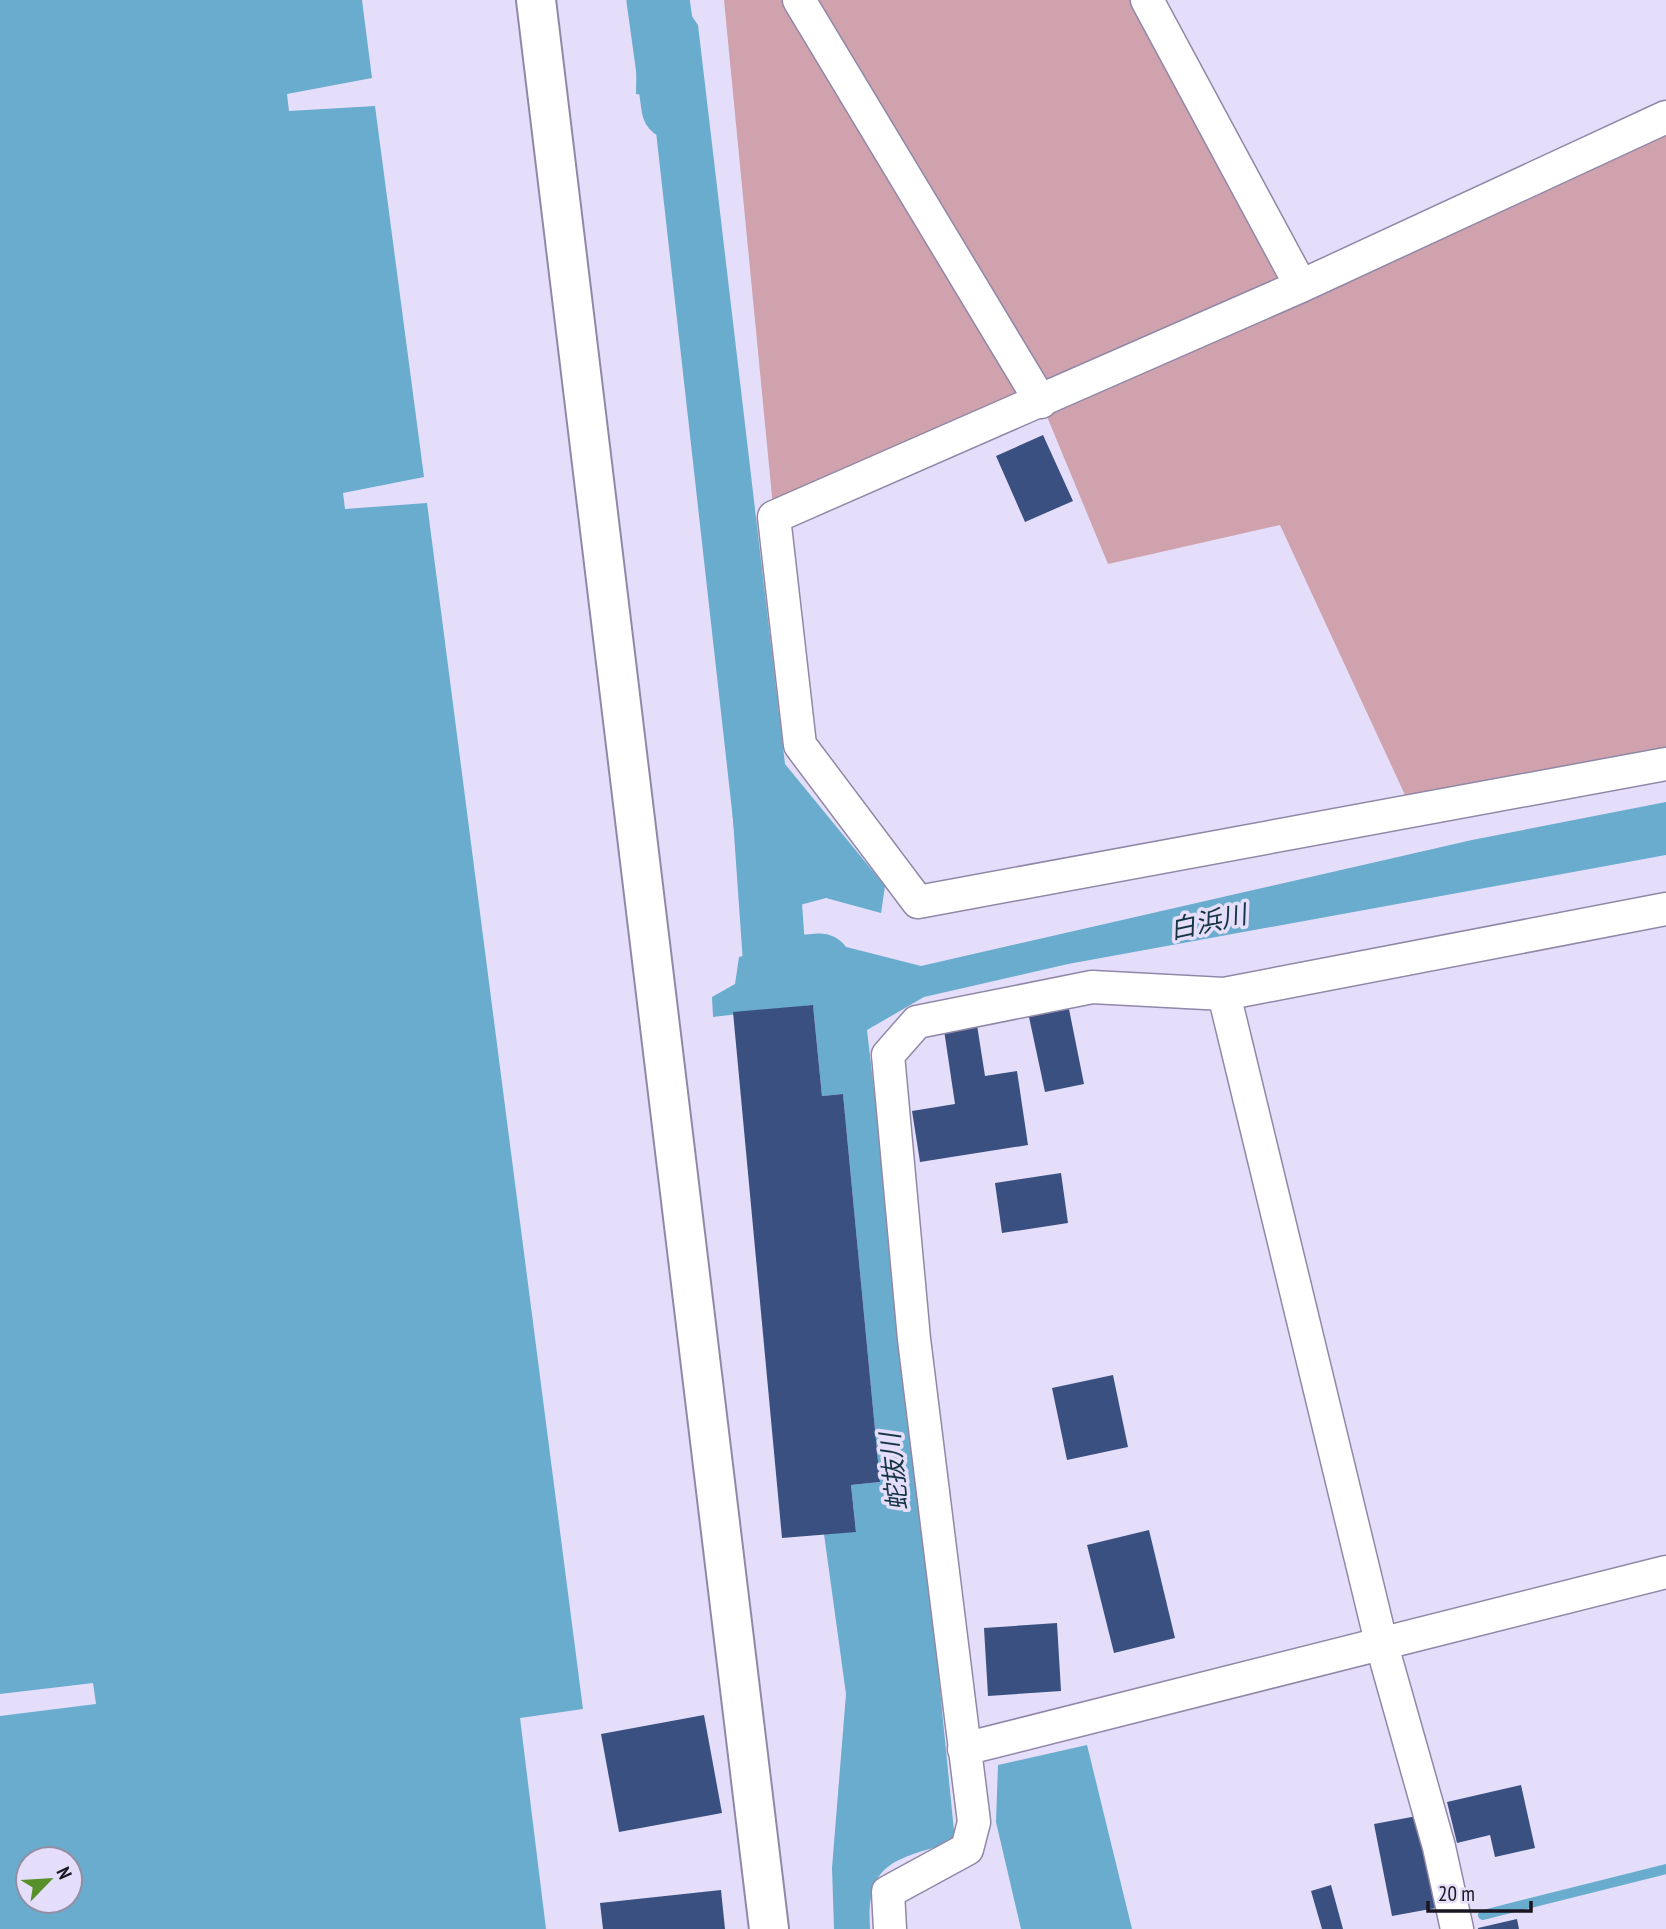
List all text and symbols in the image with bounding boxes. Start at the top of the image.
water label: 白浜川 [1166,897,1252,946]
water label: 蛇抜川 [873,1429,914,1513]
north arrow [14,1845,84,1915]
text: N [51,1863,77,1883]
scale bar [1428,1870,1531,1914]
text: 20 m [1438,1880,1475,1907]

